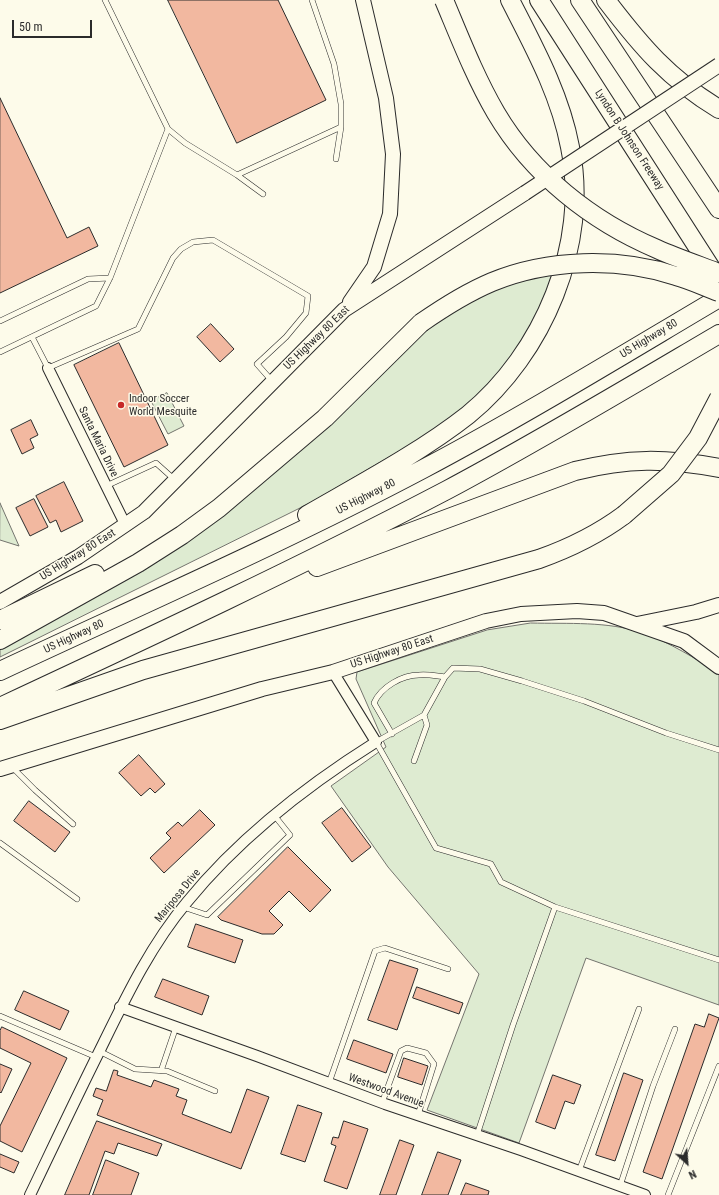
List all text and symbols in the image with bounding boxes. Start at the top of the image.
scale bar [14,12,94,38]
text: 50 m [19,20,43,34]
street label: Lyndon B Johnson Freeway [592,87,666,193]
street label: US Highway 80 East [281,303,353,373]
street label: US Highway 80 [618,317,680,361]
place label: Indoor Soccer World Mesquite [129,392,197,418]
marker: Indoor Soccer World Mesquite [116,400,126,410]
street label: Santa Maria Drive [75,405,121,479]
street label: US Highway 80 [334,476,398,518]
street label: US Highway 80 East [38,527,118,583]
street label: US Highway 80 [42,617,106,657]
street label: US Highway 80 East [349,632,435,672]
street label: Mariposa Drive [152,867,204,925]
street label: Westwood Avenue [346,1071,426,1111]
north arrow [667,1143,707,1183]
text: N [687,1167,698,1182]

